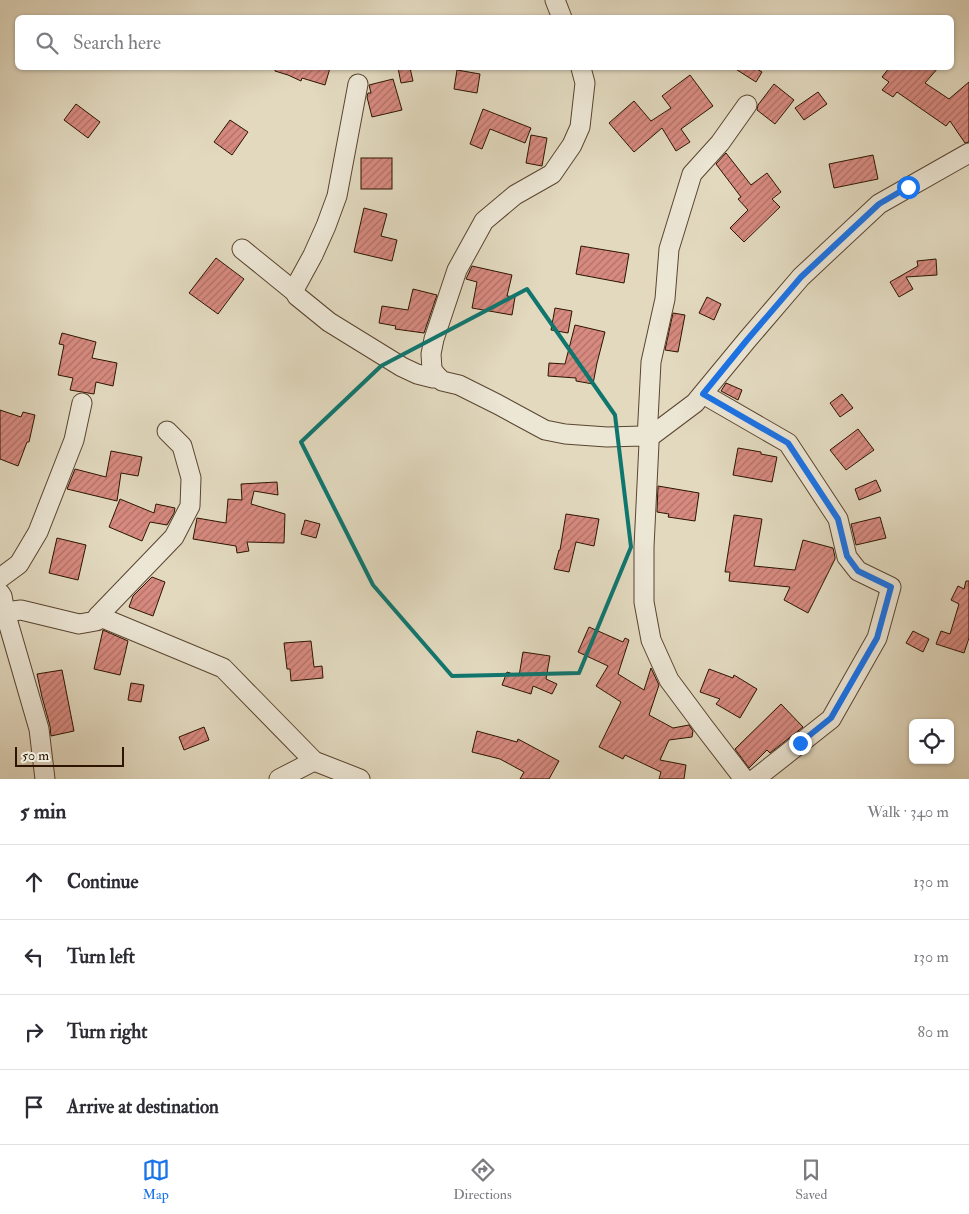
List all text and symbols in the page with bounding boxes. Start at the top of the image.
search box [15,15,954,70]
icon: search [33,29,61,57]
text: Search here [73,31,161,55]
route start [897,176,920,199]
map controls [909,719,954,764]
button: locate [909,719,954,764]
route end [789,732,812,755]
scale bar [15,744,124,767]
text: 50 m [22,747,49,764]
text: 5 min [20,798,66,825]
text: Walk · 340 m [867,802,949,822]
icon: ahead [20,868,48,896]
text: Continue [67,870,138,894]
text: 130 m [913,872,949,892]
icon: left [20,943,48,971]
text: Turn left [67,945,135,969]
text: 130 m [913,947,949,967]
icon: right [20,1018,48,1046]
text: Turn right [67,1020,147,1044]
text: 80 m [918,1022,949,1042]
icon: arrive [20,1093,48,1121]
text: Arrive at destination [67,1095,219,1119]
tab: Map [142,1156,170,1203]
tab: Directions [453,1156,512,1203]
tab: Saved [795,1156,827,1203]

